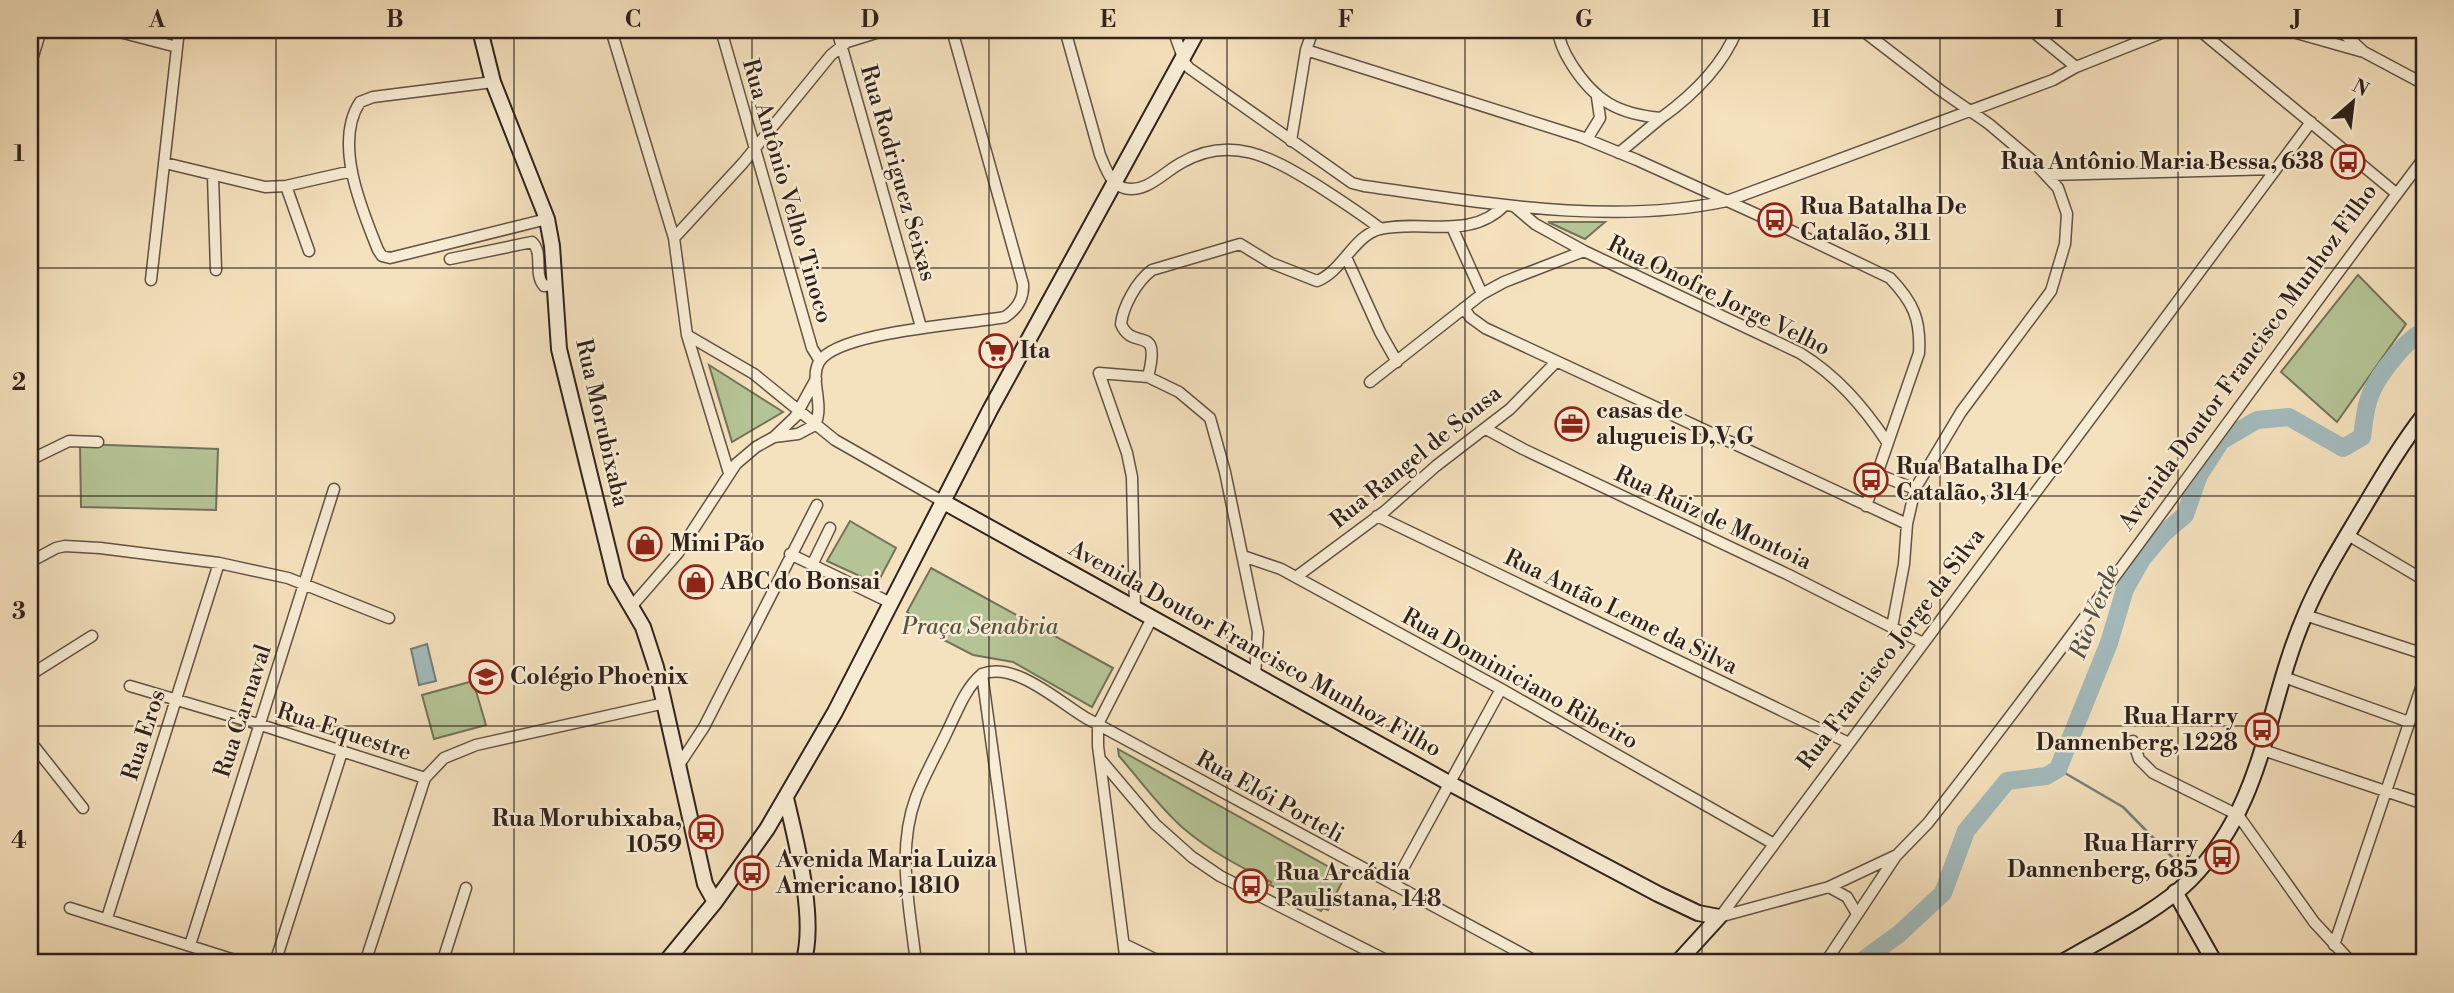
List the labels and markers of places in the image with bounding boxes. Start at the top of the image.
bus stop icon: Rua Antônio Maria Bessa, 638 [2329,143,2367,181]
place label: Rua Antônio Maria Bessa, 638 [2001,148,2324,176]
place label: Rua Batalha De Catalão, 311 [1800,193,1967,247]
bus stop icon: Rua Batalha De Catalão, 311 [1756,201,1794,239]
supermarket icon: Ita [977,332,1015,370]
place label: Ita [1020,337,1051,365]
place label: casas de alugueis D,V,G [1596,397,1754,451]
office icon: casas de alugueis D,V,G [1553,405,1591,443]
place label: Rua Batalha De Catalão, 314 [1896,453,2063,507]
bus stop icon: Rua Batalha De Catalão, 314 [1852,461,1890,499]
shop icon: Mini Pão [626,525,664,563]
place label: Mini Pão [670,530,765,558]
shop icon: ABC do Bonsai [677,563,715,601]
place label: ABC do Bonsai [719,568,880,596]
school or university icon: Colégio Phoenix [467,658,505,696]
place label: Colégio Phoenix [510,663,689,691]
place label: Rua Harry Dannenberg, 1228 [2036,703,2238,757]
bus stop icon: Rua Harry Dannenberg, 1228 [2243,711,2281,749]
place label: Rua Morubixaba, 1059 [492,805,682,859]
bus stop icon: Rua Morubixaba, 1059 [687,813,725,851]
place label: Rua Harry Dannenberg, 685 [2007,830,2198,884]
bus stop icon: Rua Harry Dannenberg, 685 [2203,838,2241,876]
place label: Avenida Maria Luiza Americano, 1810 [775,846,998,900]
bus stop icon: Avenida Maria Luiza Americano, 1810 [733,854,771,892]
place label: Rua Arcádia Paulistana, 148 [1276,859,1441,913]
bus stop icon: Rua Arcádia Paulistana, 148 [1232,867,1270,905]

